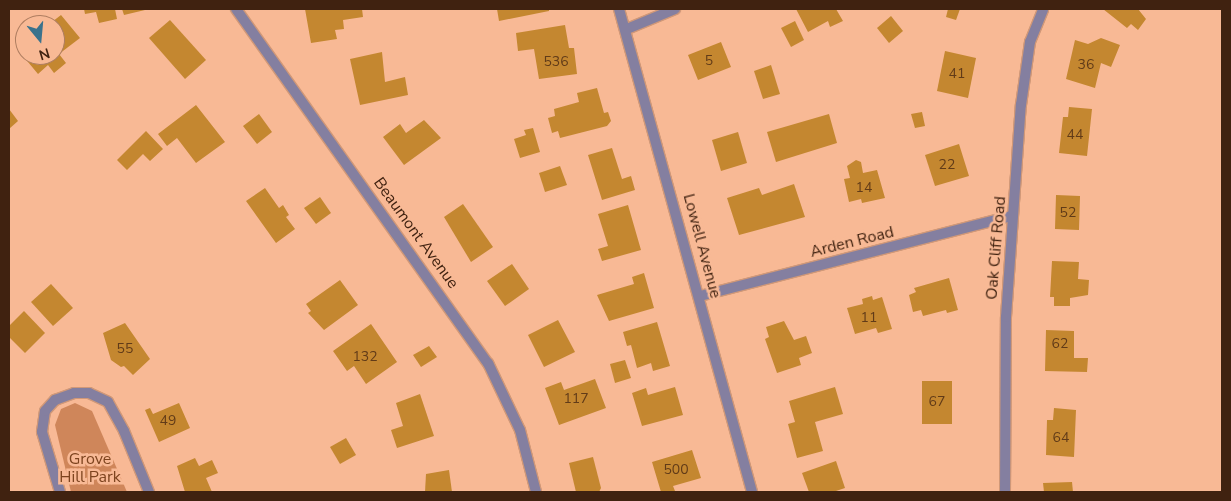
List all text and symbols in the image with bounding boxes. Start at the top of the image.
north arrow [15,15,65,65]
text: N [36,43,52,64]
house number: 5 [705,53,713,69]
house number: 536 [543,54,569,70]
house number: 36 [1078,57,1094,73]
house number: 41 [949,66,965,82]
house number: 44 [1067,127,1083,143]
house number: 22 [939,157,955,173]
street label: Beaumont Avenue [369,174,463,292]
house number: 14 [856,180,872,196]
street label: Lowell Avenue [679,192,725,300]
street label: Oak Cliff Road [982,195,1010,301]
house number: 52 [1060,205,1076,221]
street label: Arden Road [808,222,896,262]
house number: 11 [861,310,877,326]
house number: 62 [1052,336,1068,352]
house number: 55 [117,341,133,357]
house number: 132 [352,349,378,365]
house number: 117 [563,391,589,407]
house number: 67 [929,394,945,410]
house number: 49 [160,413,176,429]
house number: 64 [1053,430,1069,446]
park label: Grove Hill Park [59,449,121,487]
house number: 500 [663,462,689,478]

